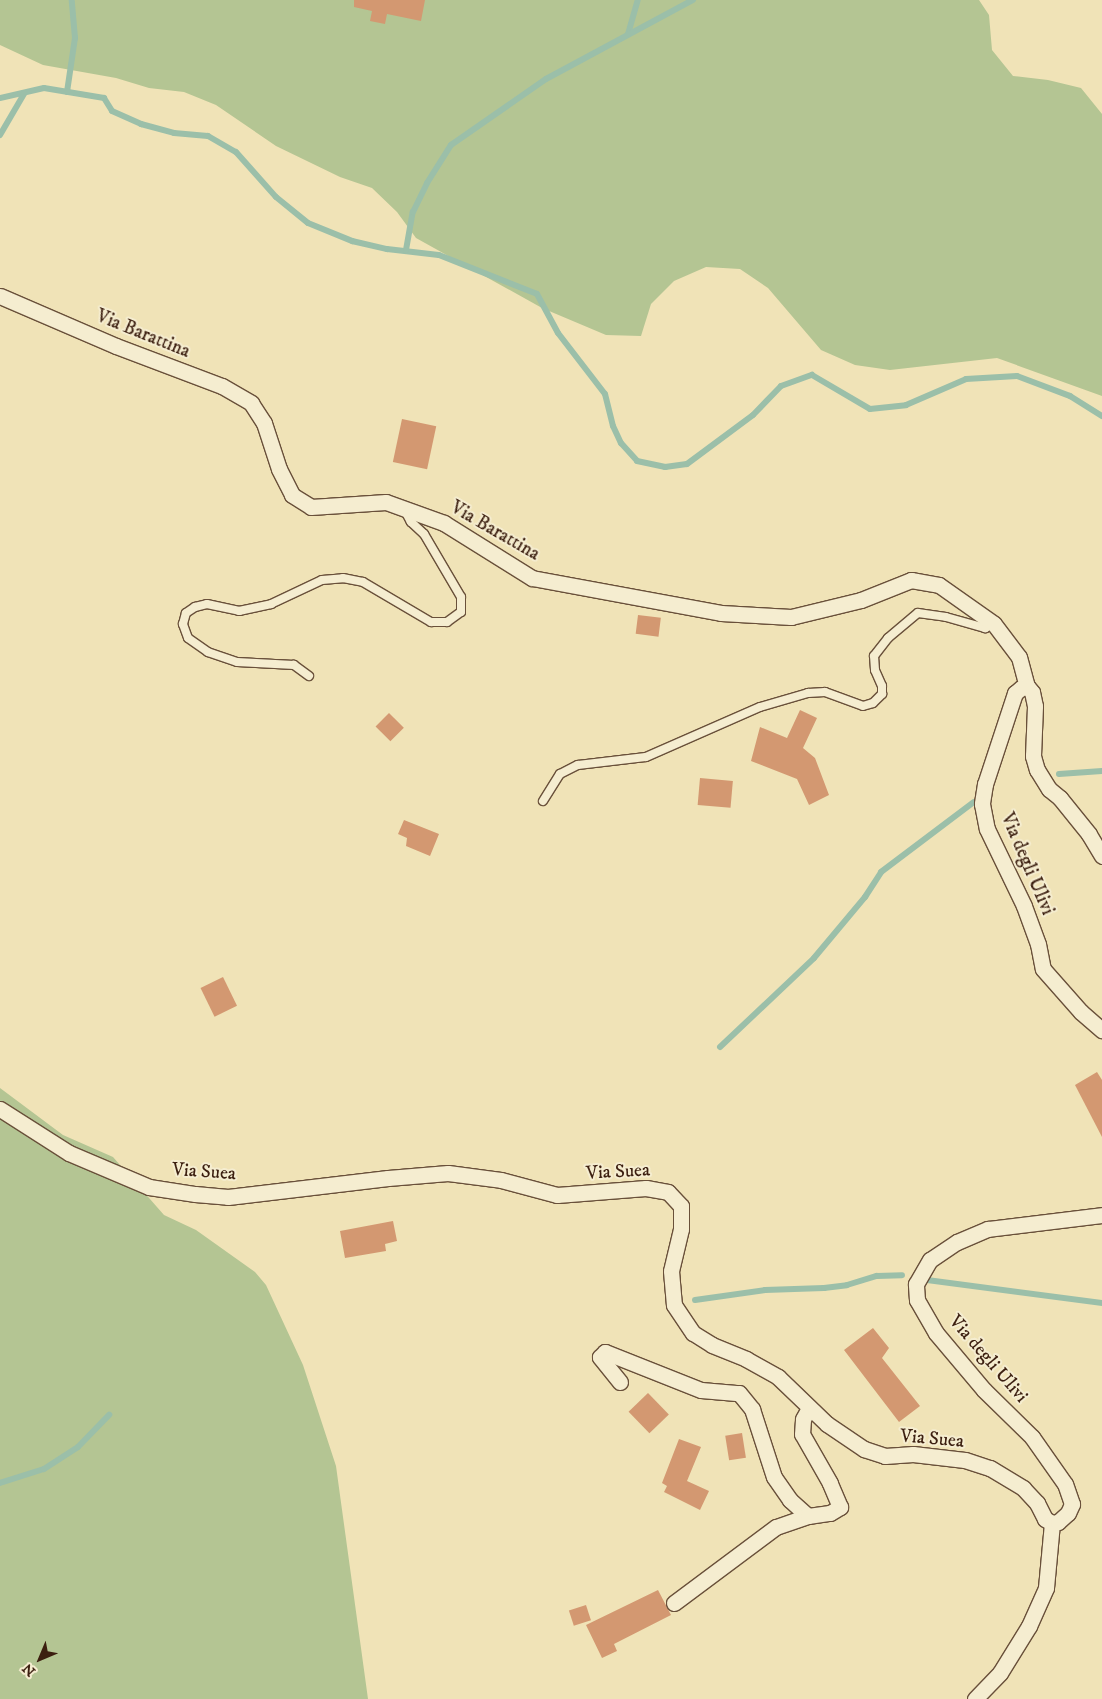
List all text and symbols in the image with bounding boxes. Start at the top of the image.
street label: Via Barattina [93,305,193,363]
street label: Via Barattina [446,496,544,566]
street label: Via degli Ulivi [995,809,1059,919]
street label: Via Suea [171,1158,237,1186]
street label: Via Suea [585,1159,651,1185]
street label: Via degli Ulivi [944,1310,1032,1408]
street label: Via Suea [899,1425,965,1453]
north arrow [15,1634,65,1684]
text: N [19,1659,40,1680]

